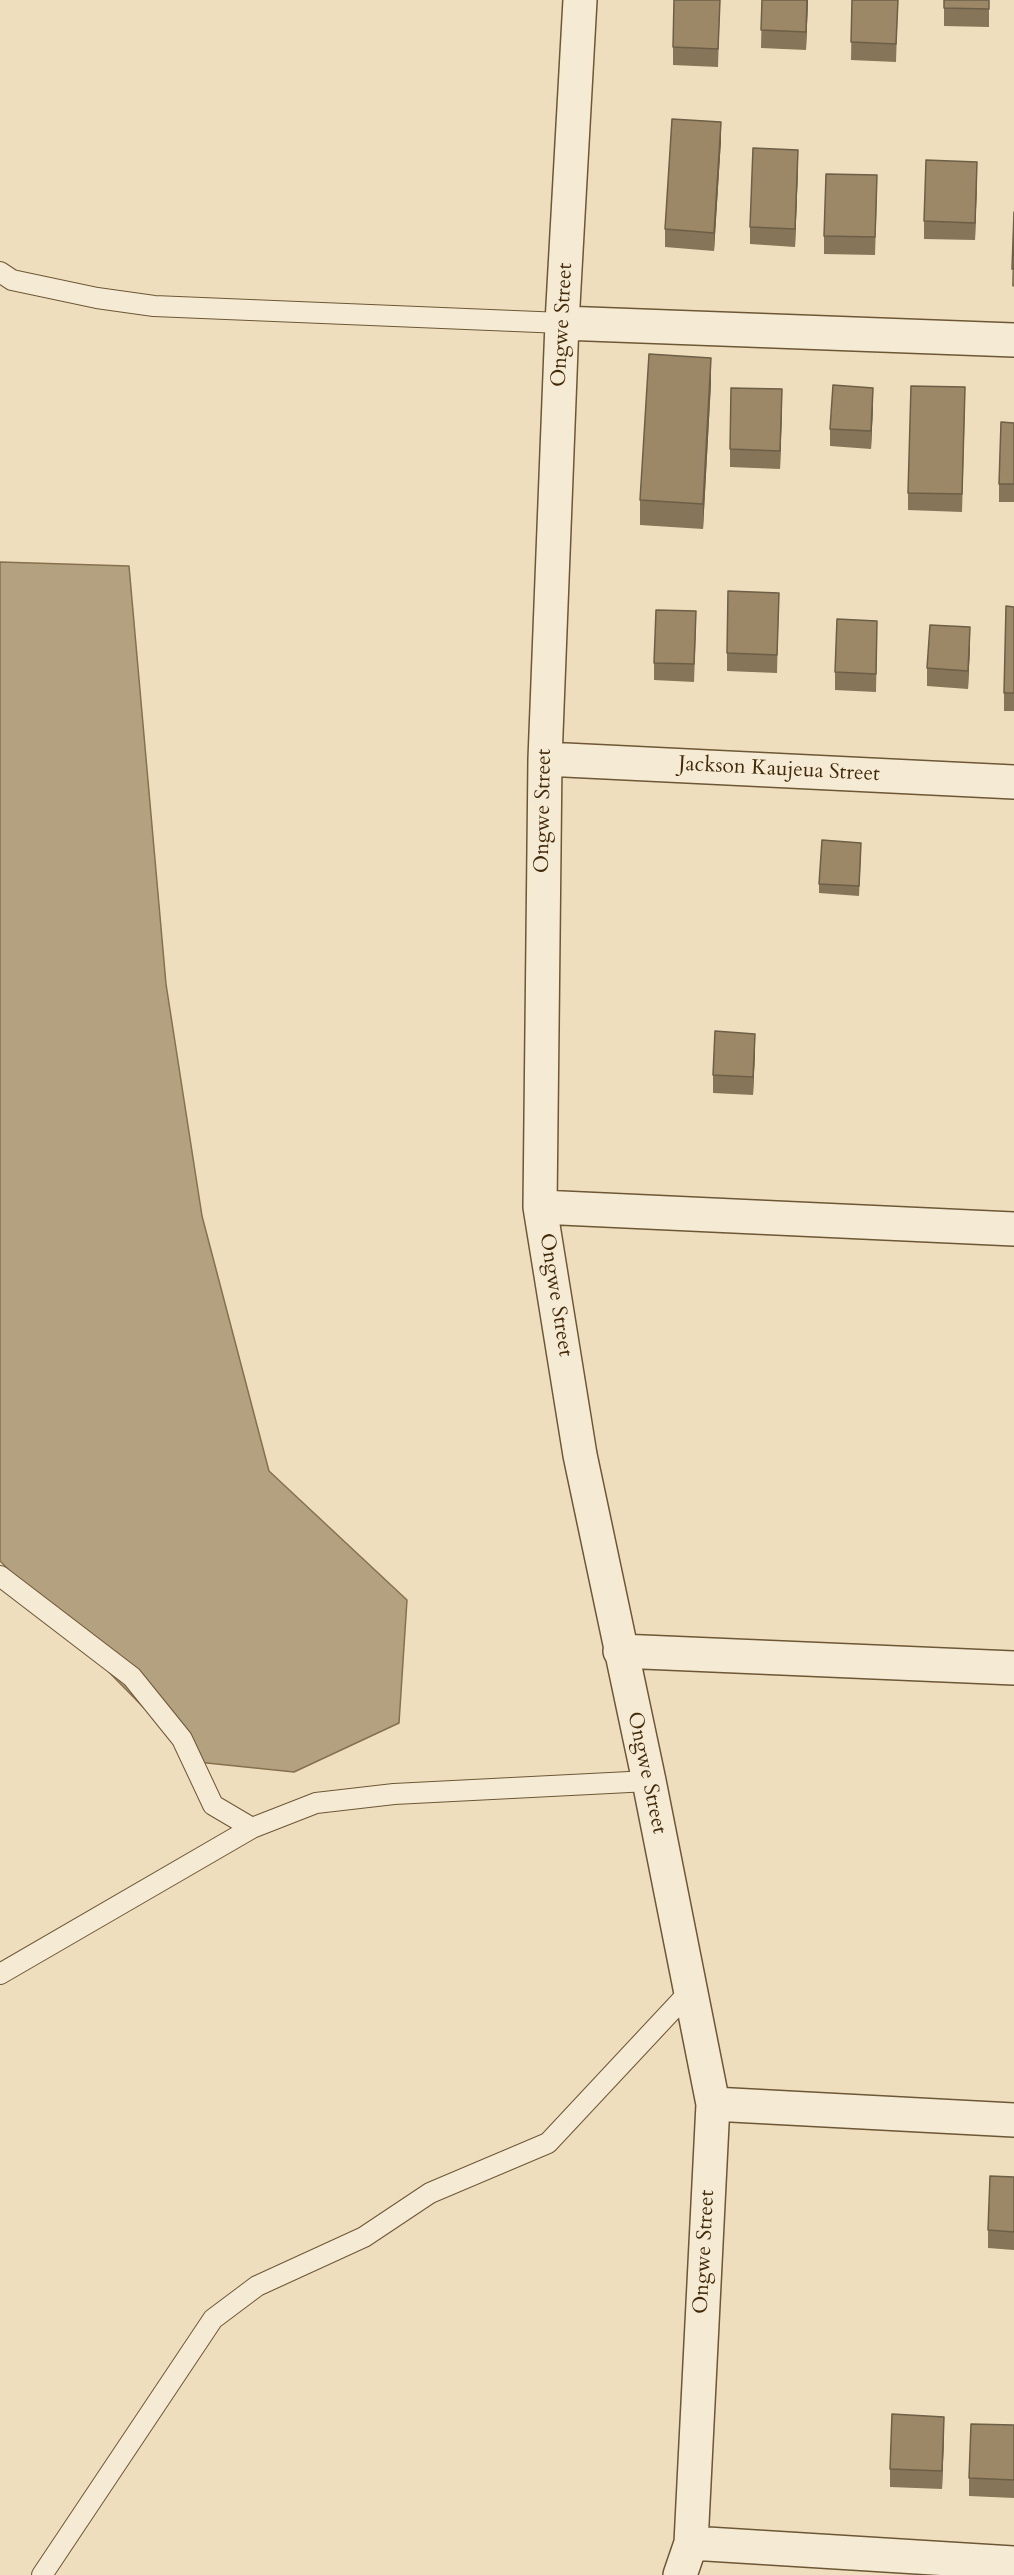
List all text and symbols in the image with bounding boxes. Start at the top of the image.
street label: Ongwe Street [547,262,579,388]
street label: Ongwe Street [530,749,558,873]
street label: Jackson Kaujeua Street [678,752,880,788]
street label: Ongwe Street [533,1232,577,1358]
street label: Ongwe Street [621,1710,671,1836]
street label: Ongwe Street [689,2189,721,2315]

